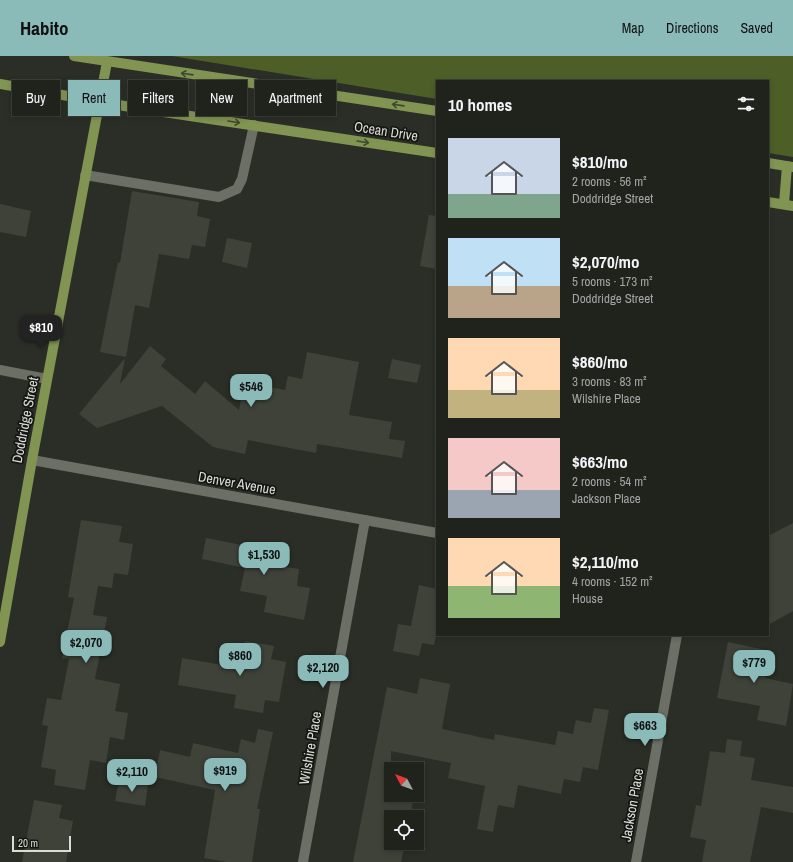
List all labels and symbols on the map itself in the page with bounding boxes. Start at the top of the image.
one-way arrow [181,70,194,78]
one-way arrow [392,101,405,109]
street label: Ocean Drive [353,117,419,145]
one-way arrow [227,118,240,126]
one-way arrow [356,138,369,146]
pin: $810 [17,315,65,349]
pin: $546 [227,374,275,408]
street label: Doddridge Street [8,375,42,465]
street label: Denver Avenue [197,467,277,499]
pin: $1,530 [231,542,297,576]
pin: $2,070 [53,630,119,664]
pin: $860 [216,643,264,677]
pin: $779 [730,650,778,684]
pin: $2,120 [290,655,356,689]
street label: Wilshire Place [295,710,325,786]
pin: $663 [621,713,669,747]
pin: $919 [201,758,249,792]
pin: $2,110 [99,759,165,793]
north arrow [384,762,424,802]
street label: Jackson Place [617,767,647,843]
scale bar [12,834,71,853]

